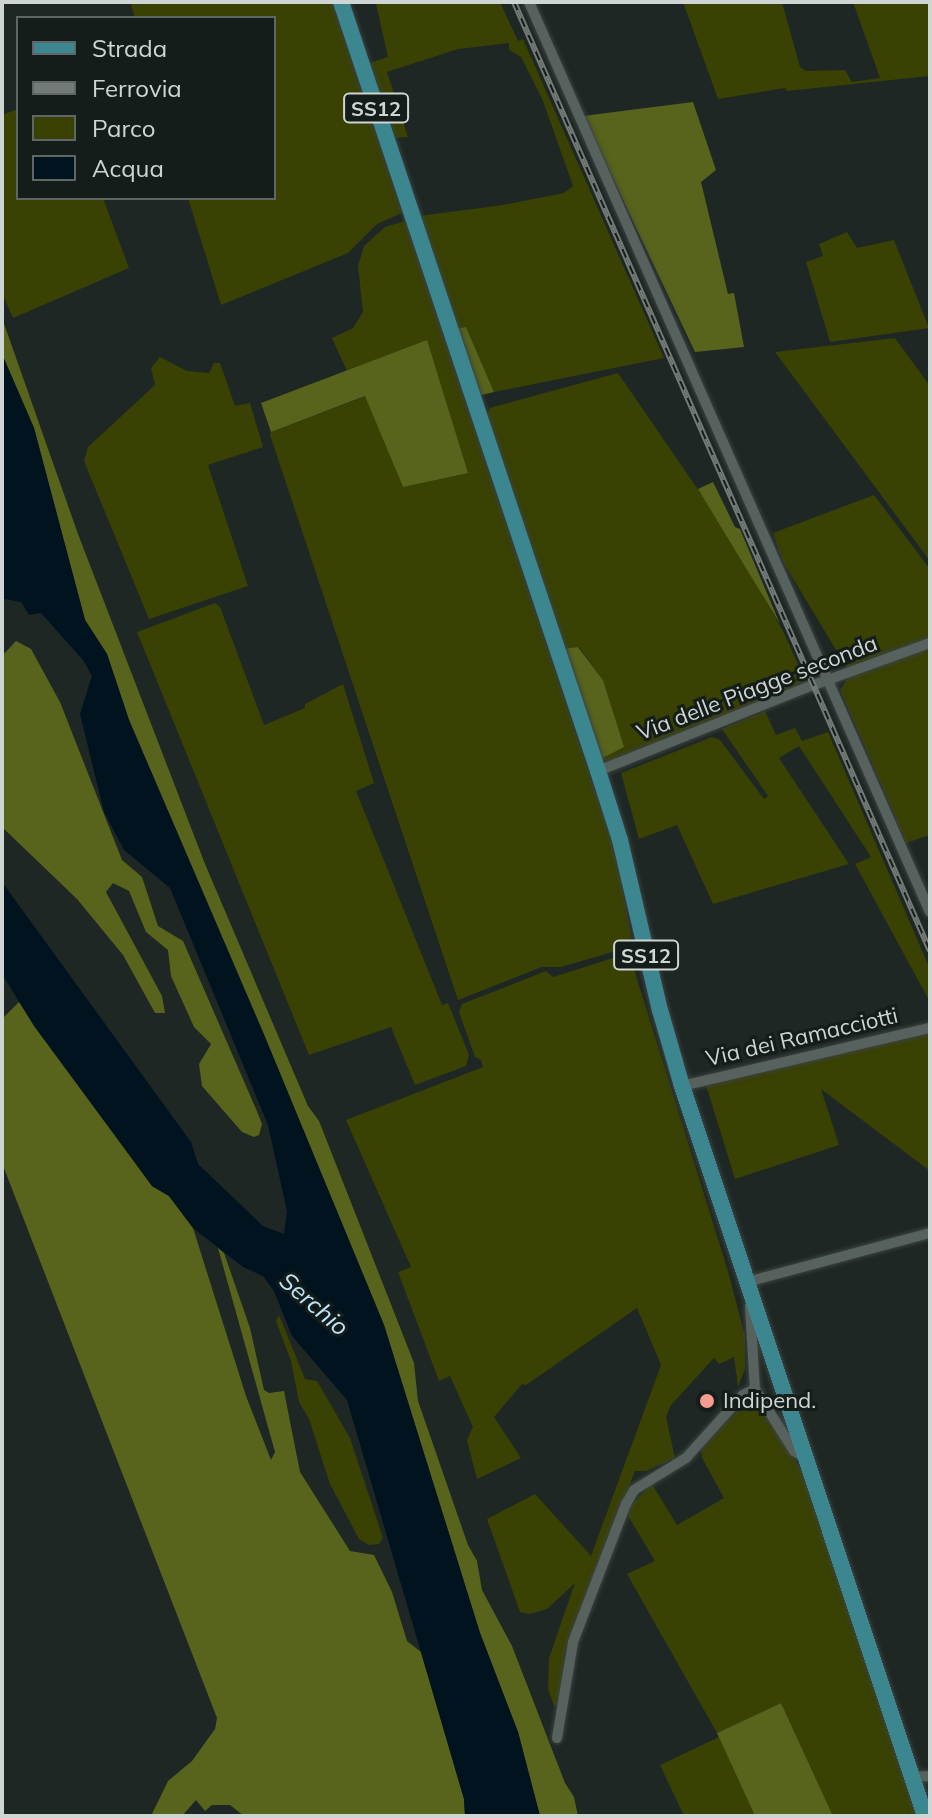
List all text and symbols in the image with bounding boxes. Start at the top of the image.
legend [16,16,276,200]
text: Strada [92,33,167,63]
text: Ferrovia [92,73,182,103]
road number: SS12 [342,92,410,124]
text: Parco [92,113,155,143]
text: Acqua [92,153,164,183]
street label: Via delle Piagge seconda [633,630,881,746]
road number: SS12 [612,939,680,971]
street label: Via dei Ramacciotti [703,1002,901,1072]
water label: Serchio [274,1266,354,1342]
place label: Indipend. [723,1388,816,1414]
marker: Indipend. [698,1392,716,1410]

